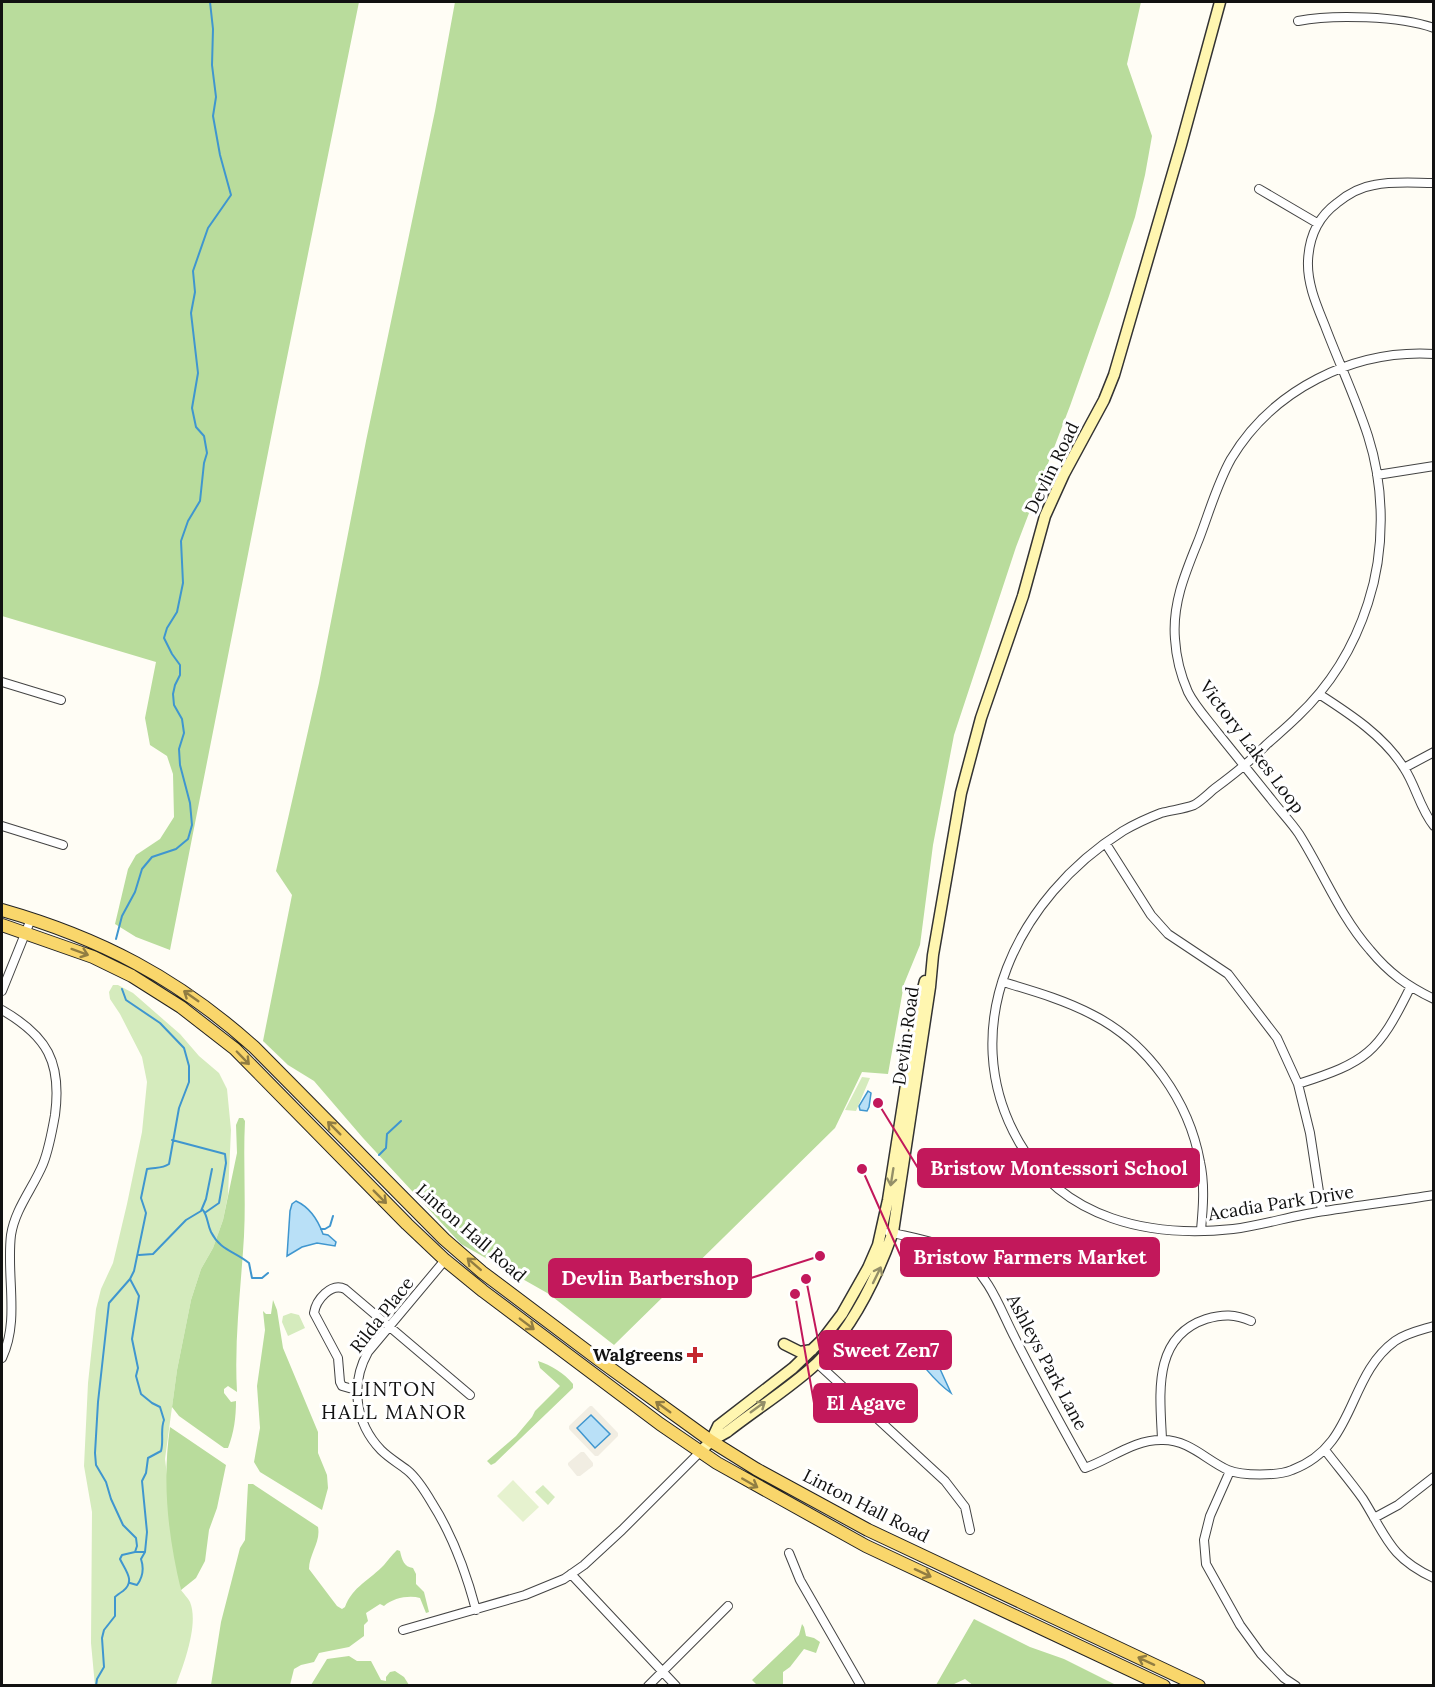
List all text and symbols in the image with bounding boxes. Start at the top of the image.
street label: Devlin Road [1019,418,1084,518]
street label: Victory Lakes Loop [1194,675,1310,818]
one-way arrow [71,948,89,959]
street label: Devlin Road [887,985,924,1087]
one-way arrow [184,990,200,1003]
one-way arrow [236,1050,250,1065]
one-way arrow [327,1121,342,1136]
callout: Bristow Montessori School [918,1149,1199,1187]
text: Bristow Montessori School [930,1155,1188,1180]
one-way arrow [886,1167,897,1186]
street label: Linton Hall Road [411,1178,531,1287]
street label: Acadia Park Drive [1205,1180,1356,1226]
one-way arrow [372,1189,387,1204]
callout: Bristow Farmers Market [901,1238,1159,1276]
text: Bristow Farmers Market [913,1244,1148,1269]
one-way arrow [466,1258,482,1271]
callout: Devlin Barbershop [549,1259,751,1297]
text: Devlin Barbershop [561,1265,739,1290]
one-way arrow [871,1266,883,1284]
street label: Rilda Place [345,1272,419,1357]
street label: Ashleys Park Lane [1001,1289,1093,1434]
one-way arrow [519,1318,535,1330]
callout: Sweet Zen7 [820,1331,951,1369]
text: Sweet Zen7 [833,1337,939,1362]
place label: Walgreens [593,1343,683,1366]
marker: Walgreens [688,1348,702,1362]
district label: LINTON HALL MANOR [321,1376,467,1424]
callout: El Agave [814,1384,917,1422]
text: El Agave [826,1390,906,1415]
one-way arrow [656,1401,672,1413]
one-way arrow [750,1401,766,1413]
street label: Linton Hall Road [799,1464,934,1547]
one-way arrow [741,1477,758,1489]
one-way arrow [914,1567,932,1579]
one-way arrow [1138,1654,1156,1666]

